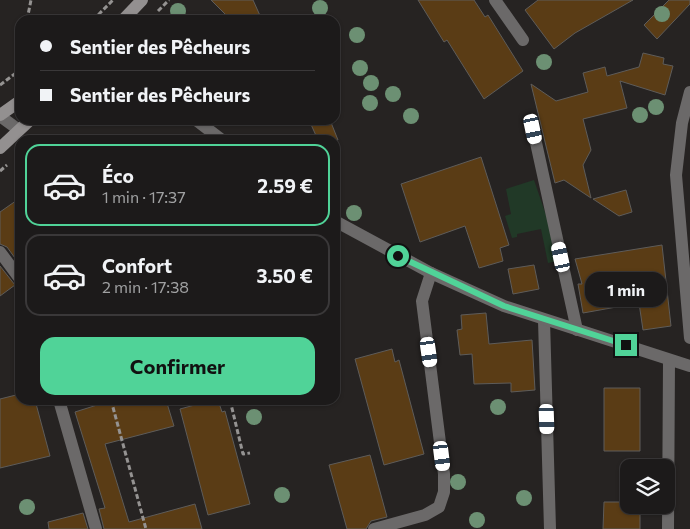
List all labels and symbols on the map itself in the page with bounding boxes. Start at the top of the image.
car [522,113,543,145]
car [550,241,571,273]
route start [387,245,409,267]
callout: 1 min [585,272,667,308]
route end [615,334,637,356]
car [419,336,438,368]
car [538,404,555,434]
car [432,440,451,472]

